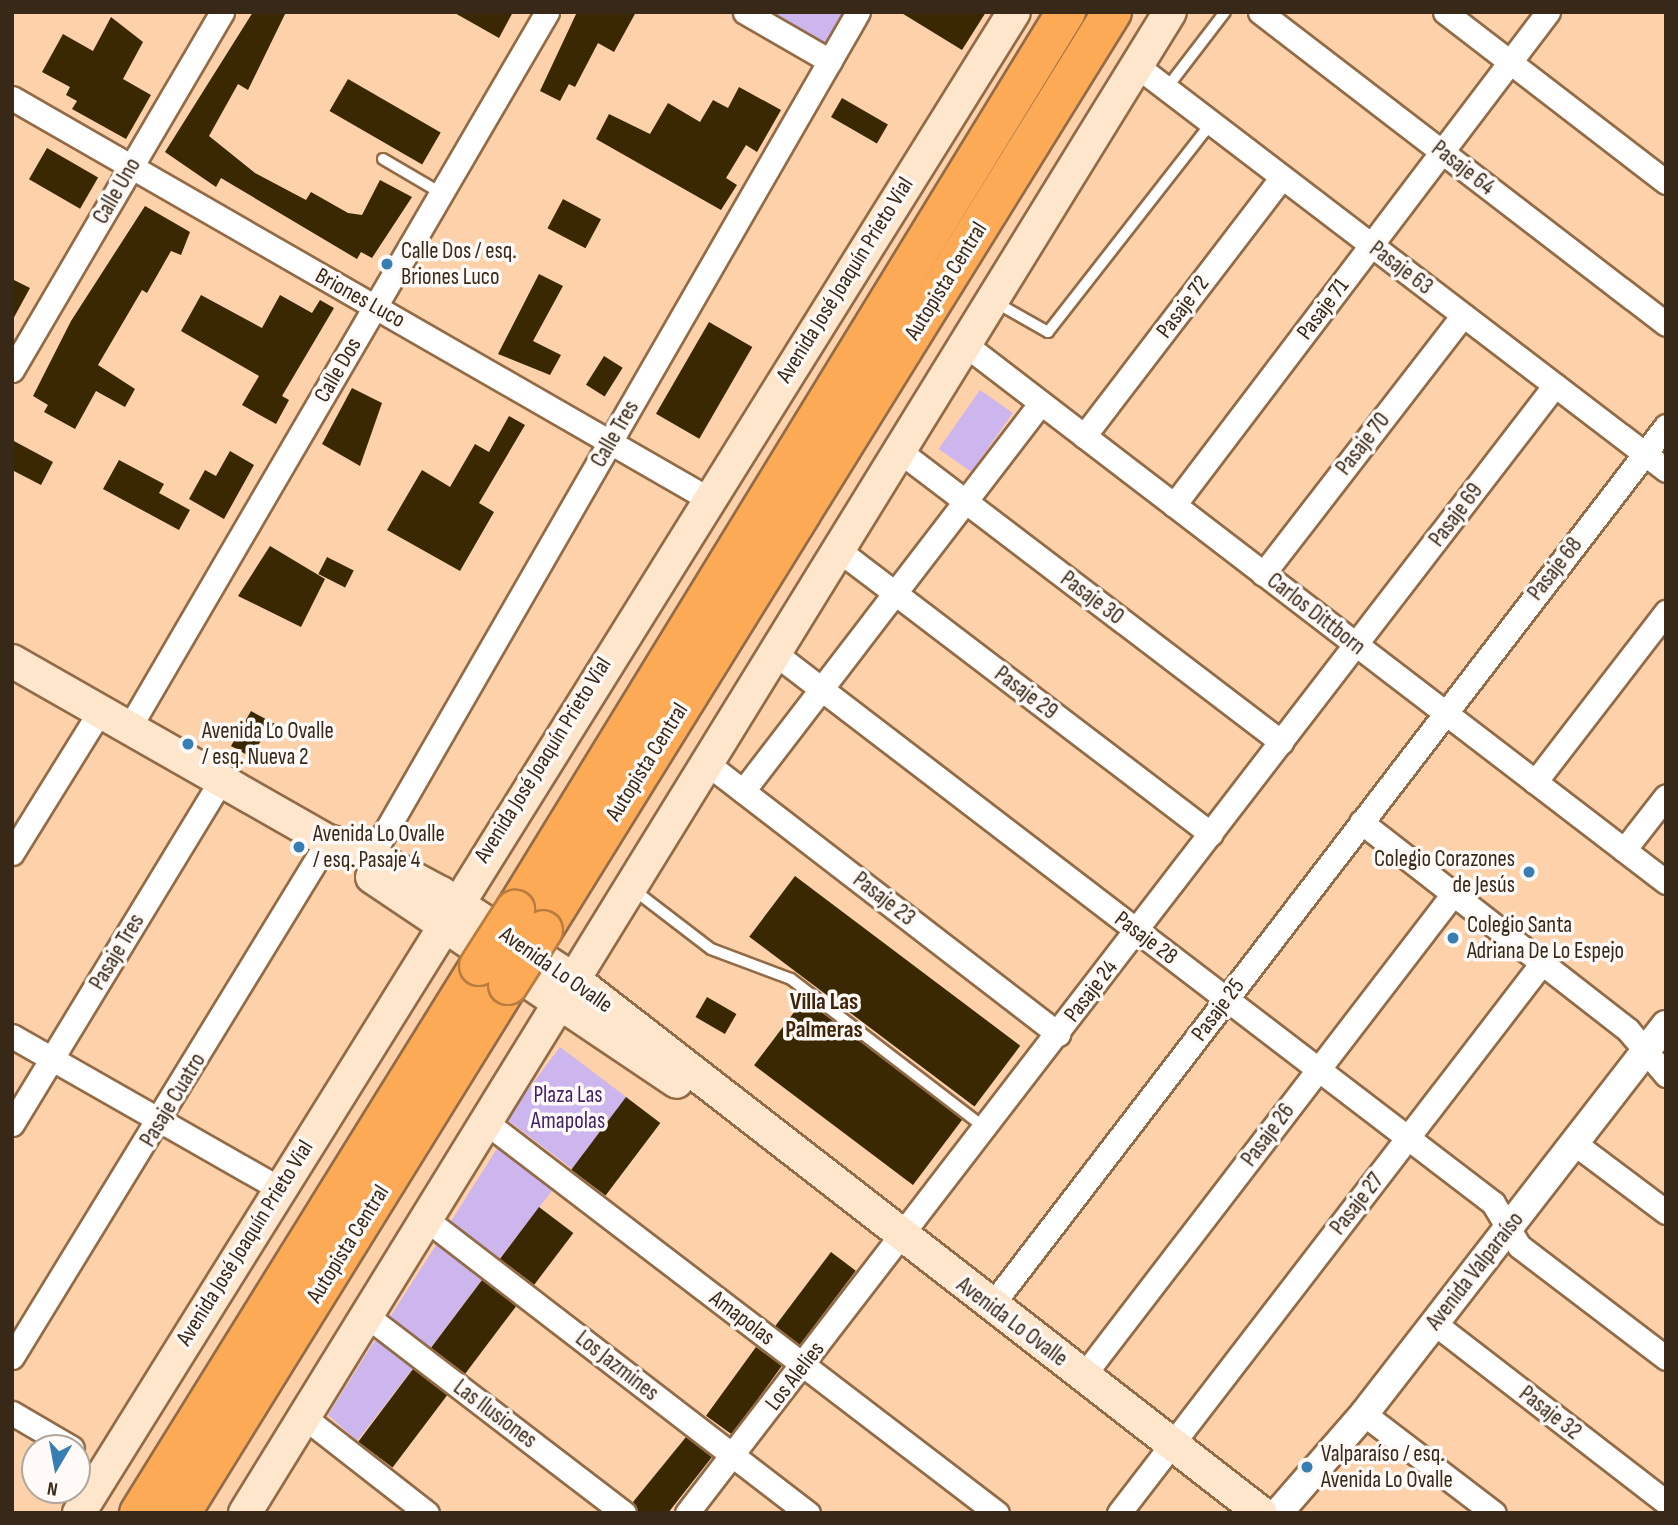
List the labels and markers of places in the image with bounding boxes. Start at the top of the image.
place label: Calle Dos / esq. Briones Luco [401,237,517,291]
marker: Calle Dos / esq. Briones Luco [379,256,395,272]
place label: Avenida Lo Ovalle / esq. Nueva 2 [202,717,334,771]
marker: Avenida Lo Ovalle / esq. Nueva 2 [180,736,196,752]
place label: Avenida Lo Ovalle / esq. Pasaje 4 [313,820,445,874]
marker: Avenida Lo Ovalle / esq. Pasaje 4 [291,839,307,855]
place label: Colegio Corazones de Jesús [1374,845,1515,899]
marker: Colegio Corazones de Jesús [1521,864,1537,880]
place label: Colegio Santa Adriana De Lo Espejo [1467,911,1624,965]
marker: Colegio Santa Adriana De Lo Espejo [1445,930,1461,946]
place label: Valparaíso / esq. Avenida Lo Ovalle [1321,1440,1453,1494]
marker: Valparaíso / esq. Avenida Lo Ovalle [1299,1459,1315,1475]

